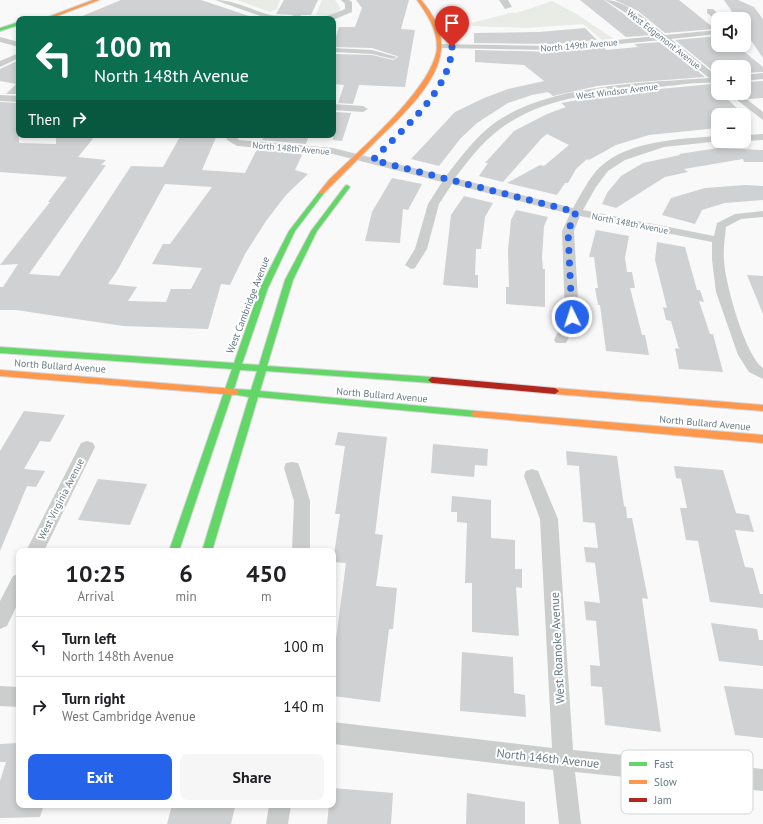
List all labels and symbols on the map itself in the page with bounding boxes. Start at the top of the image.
pin [435,6,469,47]
street label: West Edgemont Avenue [625,7,703,71]
street label: North 149th Avenue [540,36,619,54]
street label: West Windsor Avenue [576,80,659,101]
street label: North 148th Avenue [252,139,331,157]
street label: North 148th Avenue [591,210,670,236]
street label: West Cambridge Avenue [224,255,272,355]
position arrow [551,296,593,338]
street label: North Bullard Avenue [14,356,106,376]
street label: North Bullard Avenue [336,385,428,405]
street label: North Bullard Avenue [659,413,751,433]
street label: West Virginia Avenue [35,456,87,542]
street label: West Roanoke Avenue [547,592,567,704]
street label: North 146th Avenue [496,745,600,771]
legend [621,750,753,814]
text: Fast [654,757,674,771]
text: Slow [654,775,677,789]
text: Jam [653,793,672,807]

